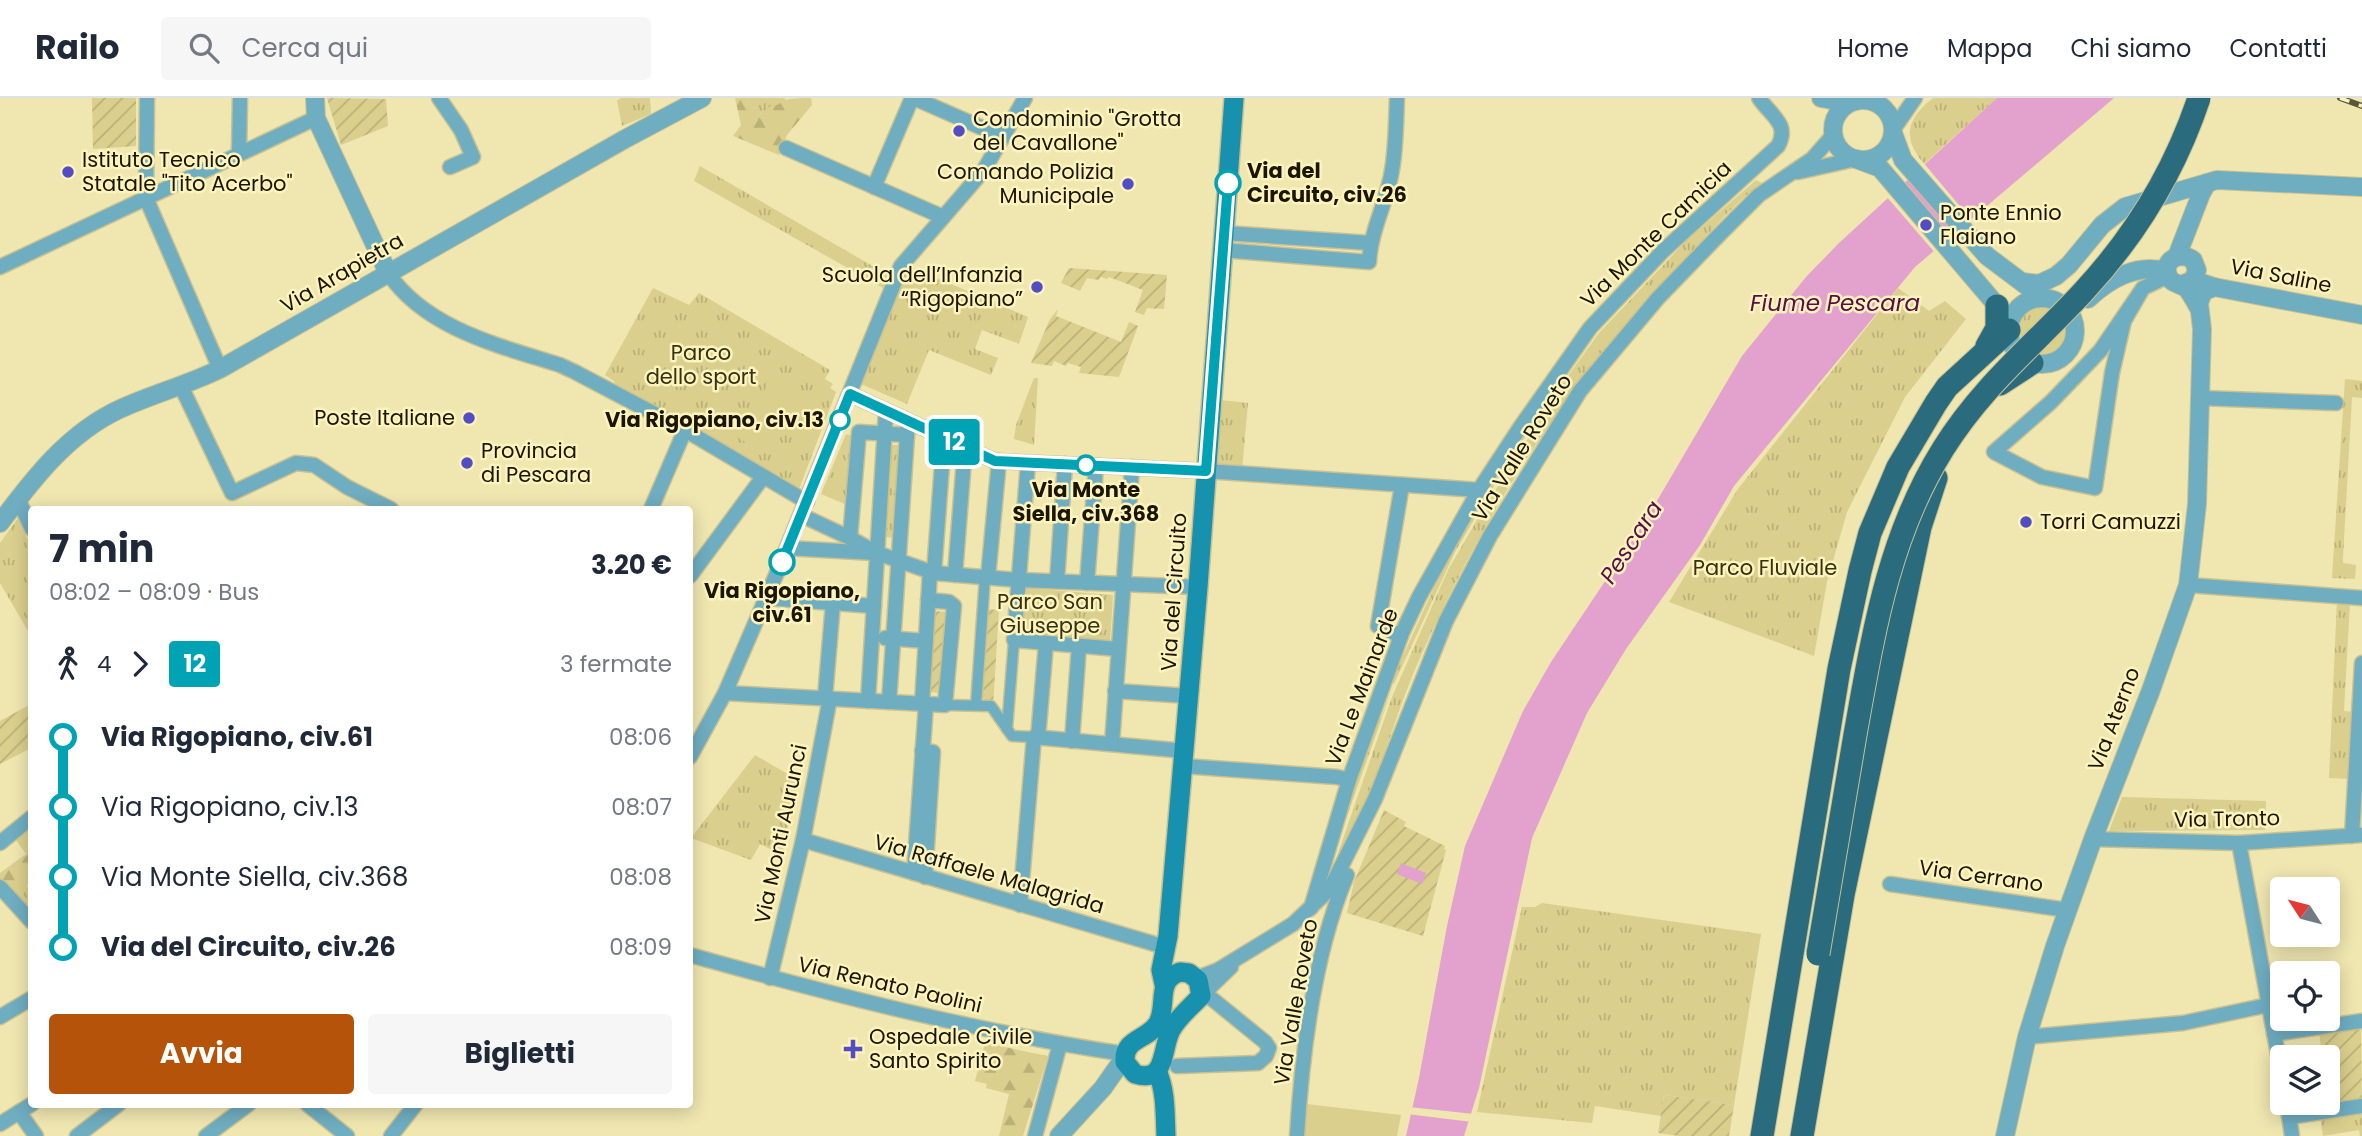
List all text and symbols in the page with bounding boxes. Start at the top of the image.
search box [161,17,651,80]
text: Railo [35,24,119,71]
icon: search [185,29,223,67]
text: Cerca qui [241,30,368,66]
text: Home [1837,32,1909,65]
text: Mappa [1947,32,2032,65]
text: Chi siamo [2070,32,2191,65]
text: Contatti [2229,32,2327,65]
place label: Condominio "Grotta del Cavallone" [973,104,1181,157]
marker: Condominio "Grotta del Cavallone" [951,123,967,139]
place label: Istituto Tecnico Statale "Tito Acerbo" [82,145,293,198]
street label: Via Monte Camicia [1574,154,1738,313]
place label: Via del Circuito, civ.26 [1247,156,1407,209]
place label: Comando Polizia Municipale [937,157,1114,210]
marker: Istituto Tecnico Statale "Tito Acerbo" [60,164,76,180]
marker: Via del Circuito, civ.26 [1215,170,1241,196]
marker: Comando Polizia Municipale [1120,176,1136,192]
place label: Ponte Ennio Flaiano [1940,198,2062,251]
marker: Ponte Ennio Flaiano [1918,217,1934,233]
street label: Via Arapietra [275,226,408,319]
street label: Via Saline [2228,251,2334,300]
place label: Scuola dell’Infanzia “Rigopiano” [822,260,1023,313]
marker: Scuola dell’Infanzia “Rigopiano” [1029,279,1045,295]
water label: Fiume Pescara [1750,287,1920,319]
park label: Parco dello sport [646,338,756,391]
street label: Via Valle Roveto [1465,369,1579,527]
place label: Poste Italiane [314,403,455,432]
place label: Via Rigopiano, civ.13 [605,405,824,434]
marker: Poste Italiane [461,410,477,426]
marker: Via Rigopiano, civ.13 [830,410,850,430]
line badge: 12 [922,419,986,465]
text: 12 [943,425,965,458]
place label: Provincia di Pescara [481,436,591,489]
marker: Provincia di Pescara [459,455,475,471]
marker: Via Monte Siella, civ.368 [1076,455,1096,475]
place label: Via Monte Siella, civ.368 [1013,475,1159,528]
water label: Pescara [1592,494,1670,590]
place label: Torri Camuzzi [2040,507,2181,536]
street label: Via del Circuito [1153,512,1194,672]
marker: Torri Camuzzi [2018,514,2034,530]
text: 7 min [49,522,154,575]
text: 3.20 € [591,547,672,583]
marker: Via Rigopiano, civ.61 [769,549,795,575]
park label: Parco Fluviale [1693,553,1837,582]
text: 08:02 – 08:09 · Bus [49,576,259,608]
place label: Via Rigopiano, civ.61 [704,576,860,629]
park label: Parco San Giuseppe [997,587,1103,640]
street label: Via Le Mainarde [1318,604,1405,770]
icon: walk [49,645,87,683]
icon: forward [121,645,159,683]
text: 12 [183,647,206,680]
text: 4 [97,648,111,680]
text: 3 fermate [560,648,672,680]
street label: Via Aterno [2081,663,2147,775]
text: Via Rigopiano, civ.61 [101,719,373,755]
text: 08:06 [609,721,672,753]
street label: Via Monti Aurunci [747,741,814,926]
text: Via Rigopiano, civ.13 [101,789,359,825]
text: 08:07 [611,791,672,823]
street label: Via Tronto [2174,803,2280,834]
street label: Via Raffaele Malagrida [871,827,1108,920]
street label: Via Cerrano [1917,852,2045,899]
text: Via Monte Siella, civ.368 [101,859,408,895]
text: 08:08 [609,861,672,893]
north arrow [2270,877,2340,947]
map controls [2270,877,2340,1115]
street label: Via Valle Roveto [1267,916,1324,1087]
text: Via del Circuito, civ.26 [101,929,396,965]
text: 08:09 [609,931,672,963]
street label: Via Renato Paolini [795,949,985,1020]
button: locate [2270,961,2340,1031]
button: Avvia [49,1014,354,1094]
button: Biglietti [368,1014,672,1094]
place label: Ospedale Civile Santo Spirito [869,1022,1032,1075]
marker: Ospedale Civile Santo Spirito [843,1039,863,1059]
button: layers [2270,1045,2340,1115]

